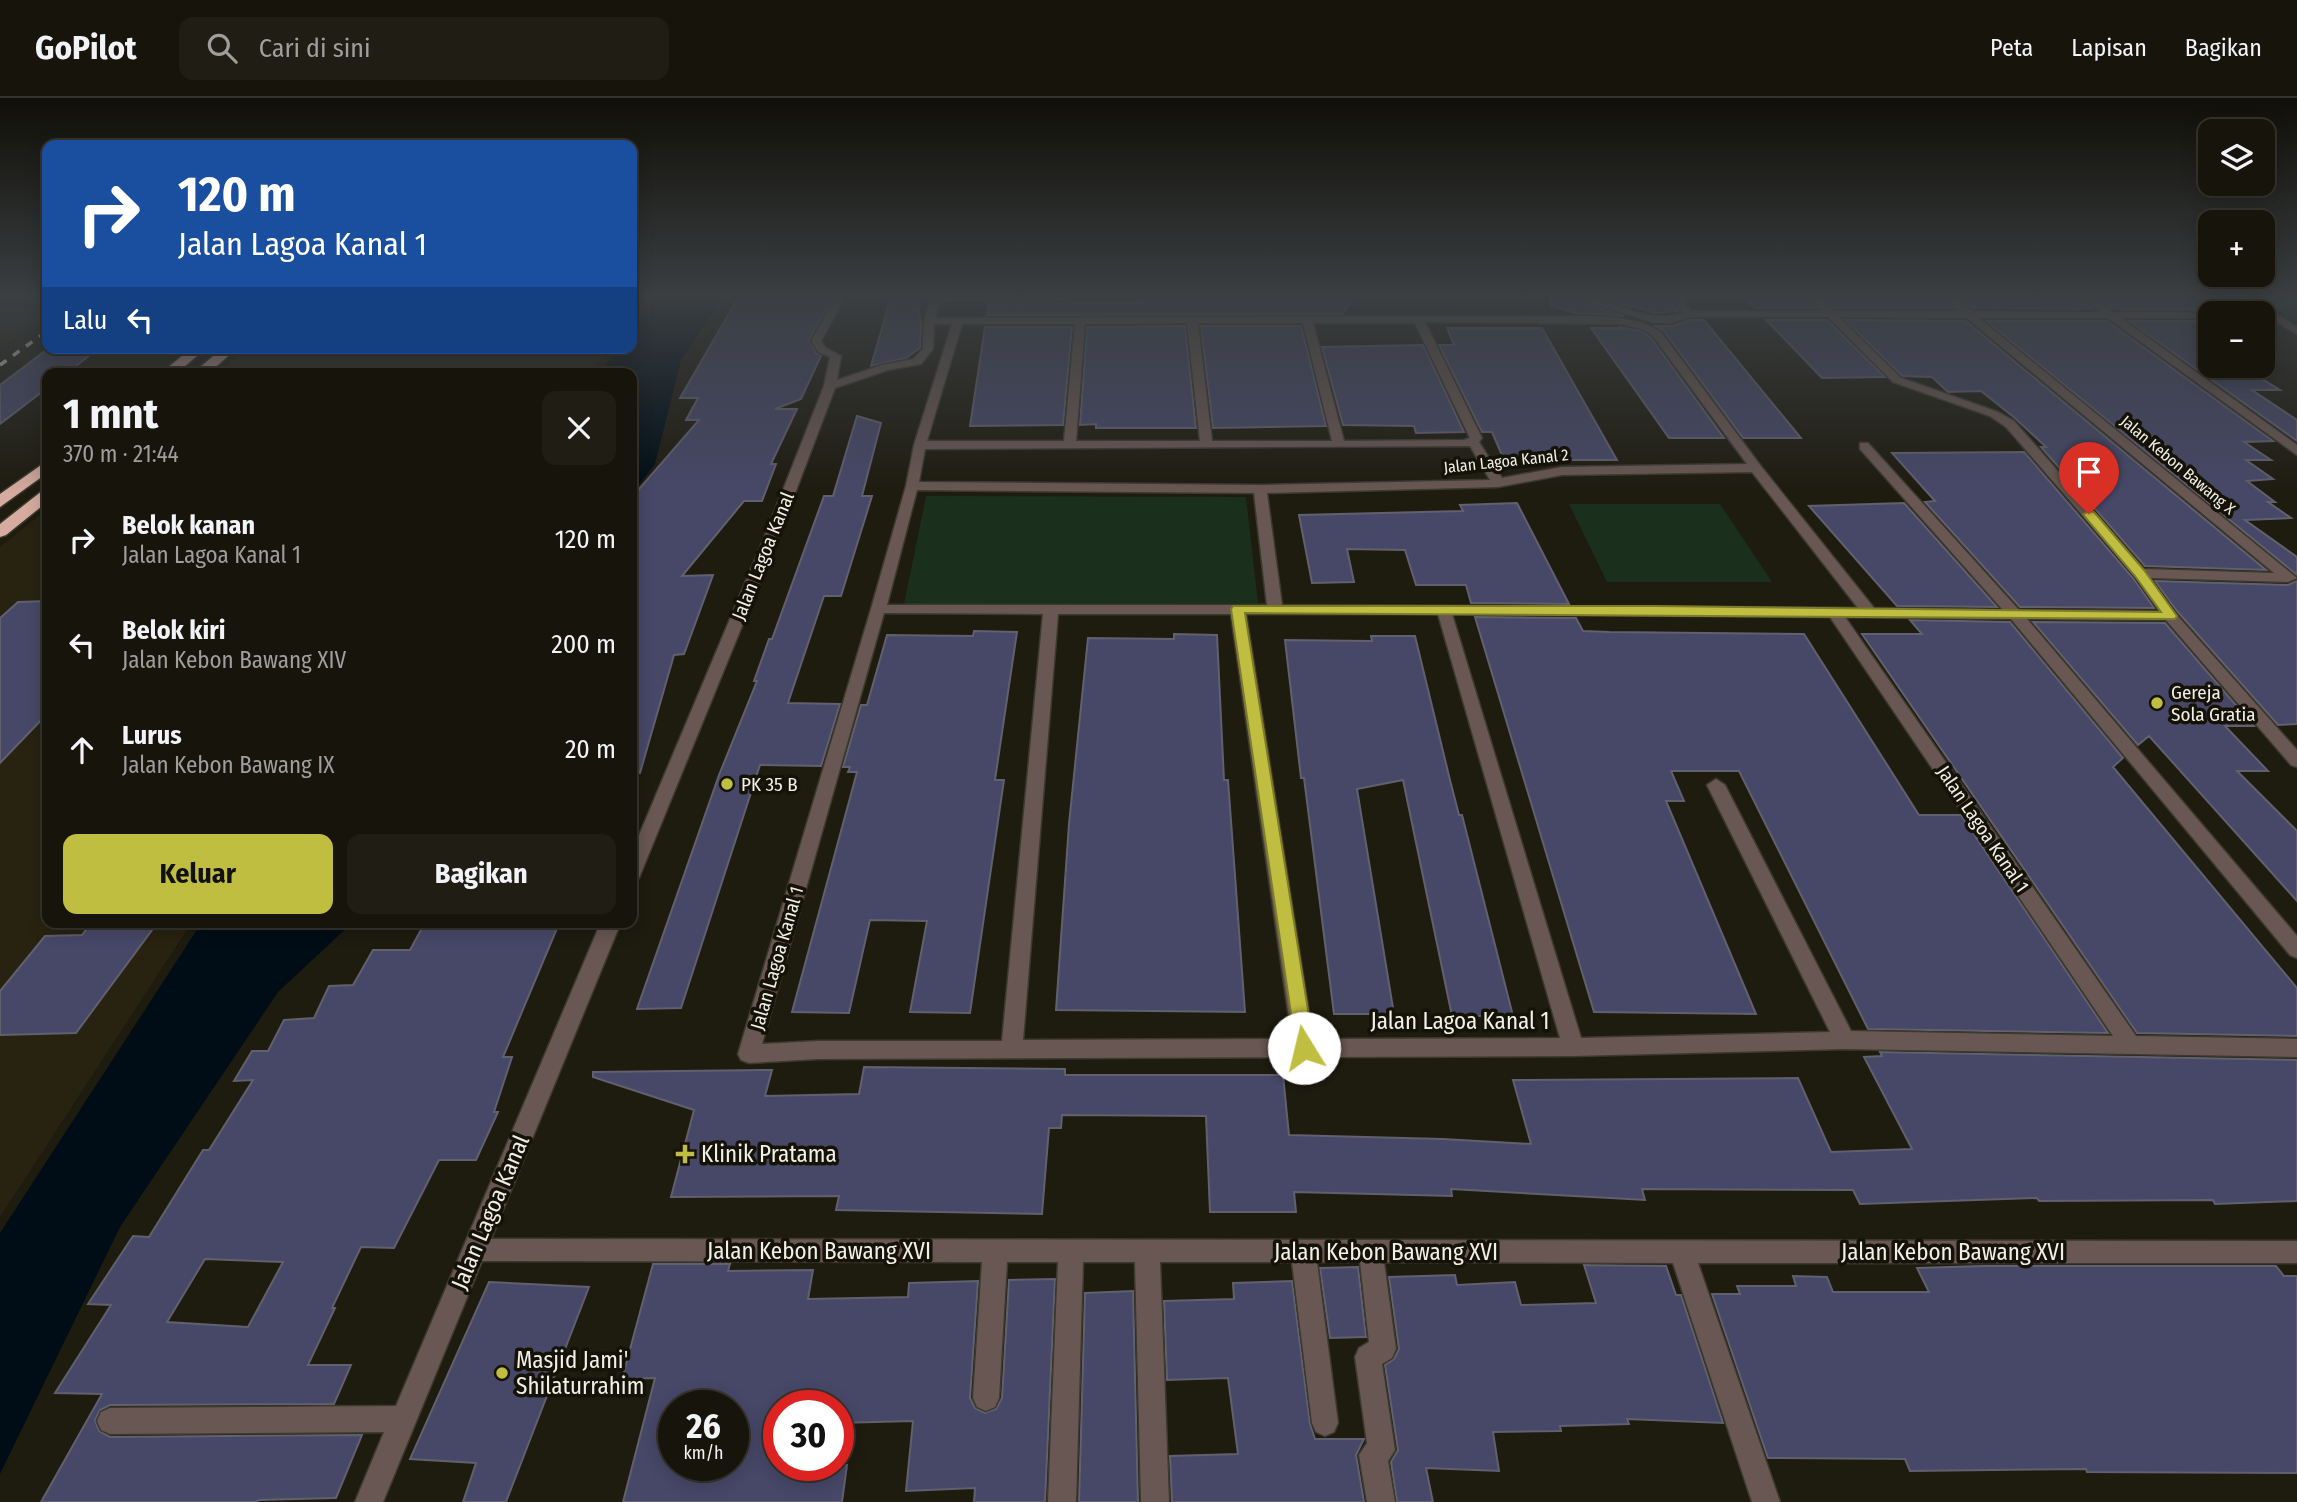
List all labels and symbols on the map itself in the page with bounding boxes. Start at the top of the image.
street label: Jalan Kebon Bawang X [2117,412,2239,519]
pin [2059,442,2119,514]
street label: Jalan Lagoa Kanal 2 [1443,445,1569,477]
street label: Jalan Lagoa Kanal [727,489,799,623]
place label: Gereja Sola Gratia [2171,681,2256,726]
marker: Gereja Sola Gratia [2149,695,2165,711]
street label: Jalan Lagoa Kanal 1 [1932,761,2034,897]
place label: PK 35 B [741,773,798,796]
marker: PK 35 B [719,776,735,792]
street label: Jalan Lagoa Kanal 1 [746,884,808,1032]
street label: Jalan Lagoa Kanal 1 [1370,1007,1550,1035]
position arrow [1267,1011,1341,1085]
street label: Jalan Lagoa Kanal [445,1131,535,1293]
place label: Klinik Pratama [701,1140,837,1168]
marker: Klinik Pratama [675,1144,695,1164]
street label: Jalan Kebon Bawang XVI [707,1237,931,1265]
street label: Jalan Kebon Bawang XVI [1274,1238,1498,1266]
street label: Jalan Kebon Bawang XVI [1841,1238,2065,1266]
place label: Masjid Jami' Shilaturrahim [516,1346,644,1400]
marker: Masjid Jami' Shilaturrahim [494,1365,510,1381]
speed limit sign: 30 [763,1390,854,1481]

